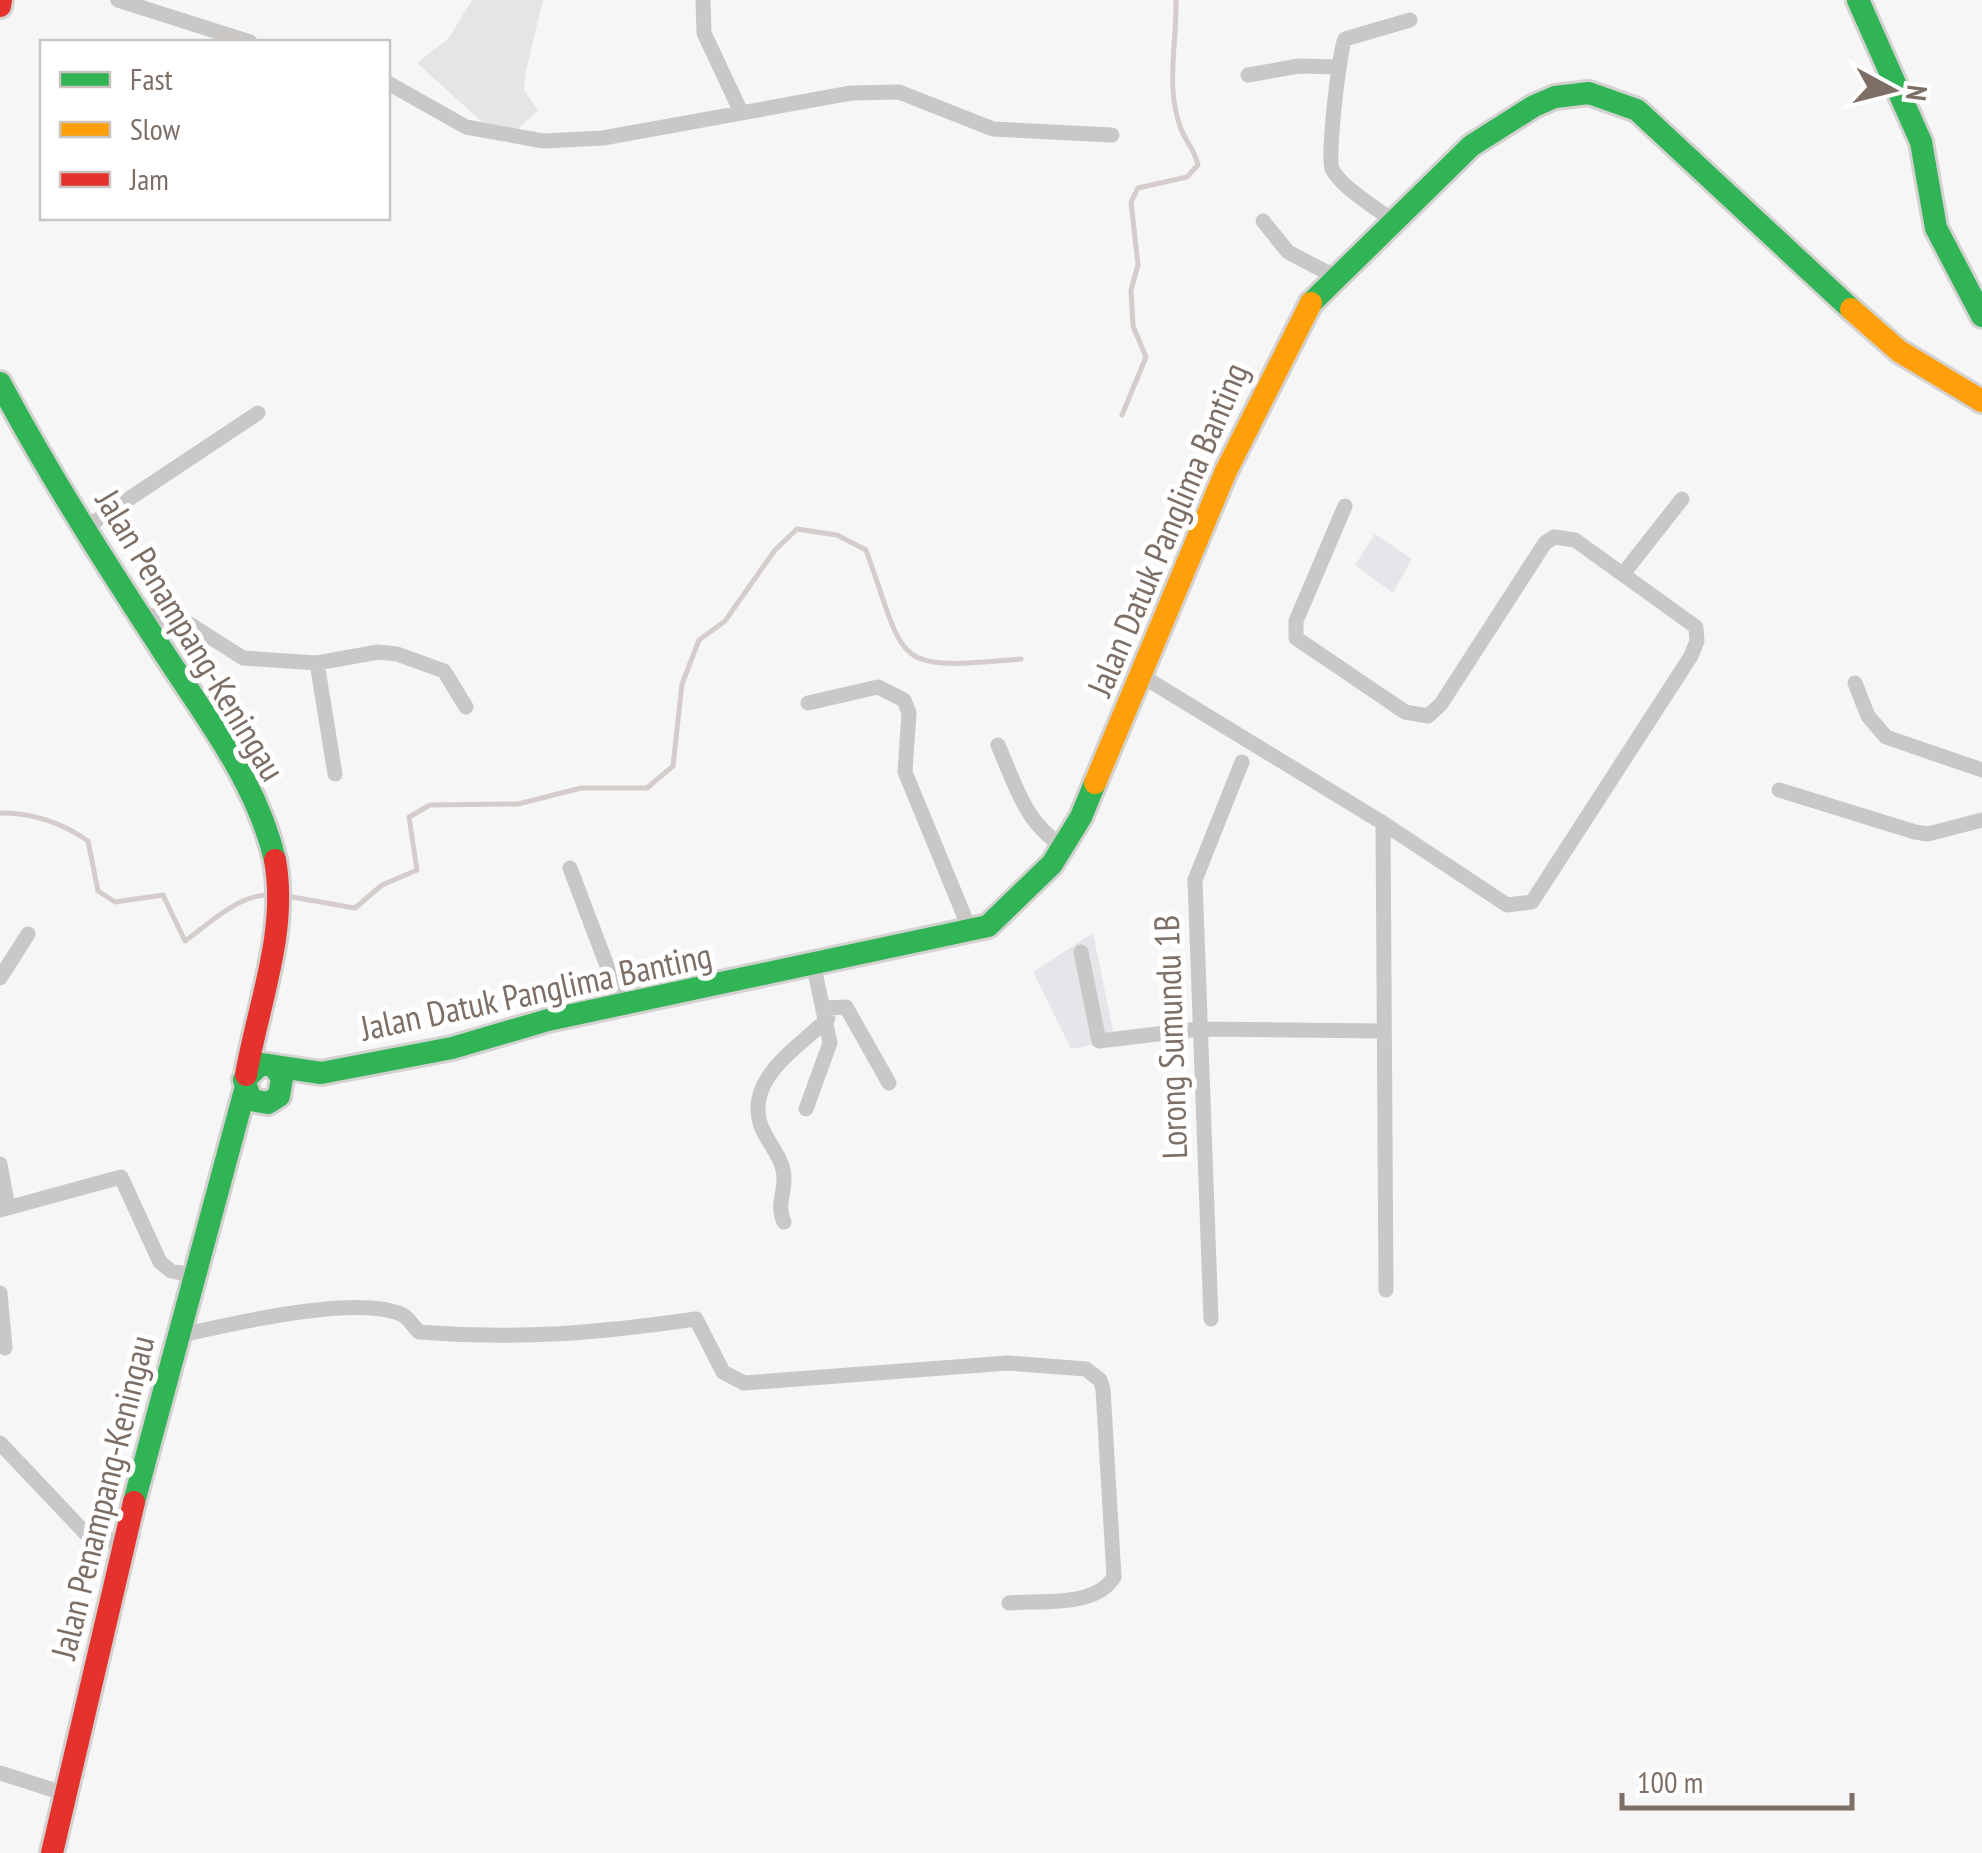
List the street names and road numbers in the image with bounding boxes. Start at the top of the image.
street label: Jalan Datuk Panglima Banting [1076,355,1258,703]
street label: Jalan Penampang-Keningau [85,480,296,789]
street label: Lorong Sumundu 1B [1143,914,1197,1160]
street label: Jalan Datuk Panglima Banting [355,931,716,1051]
street label: Jalan Penampang-Keningau [39,1331,164,1664]

